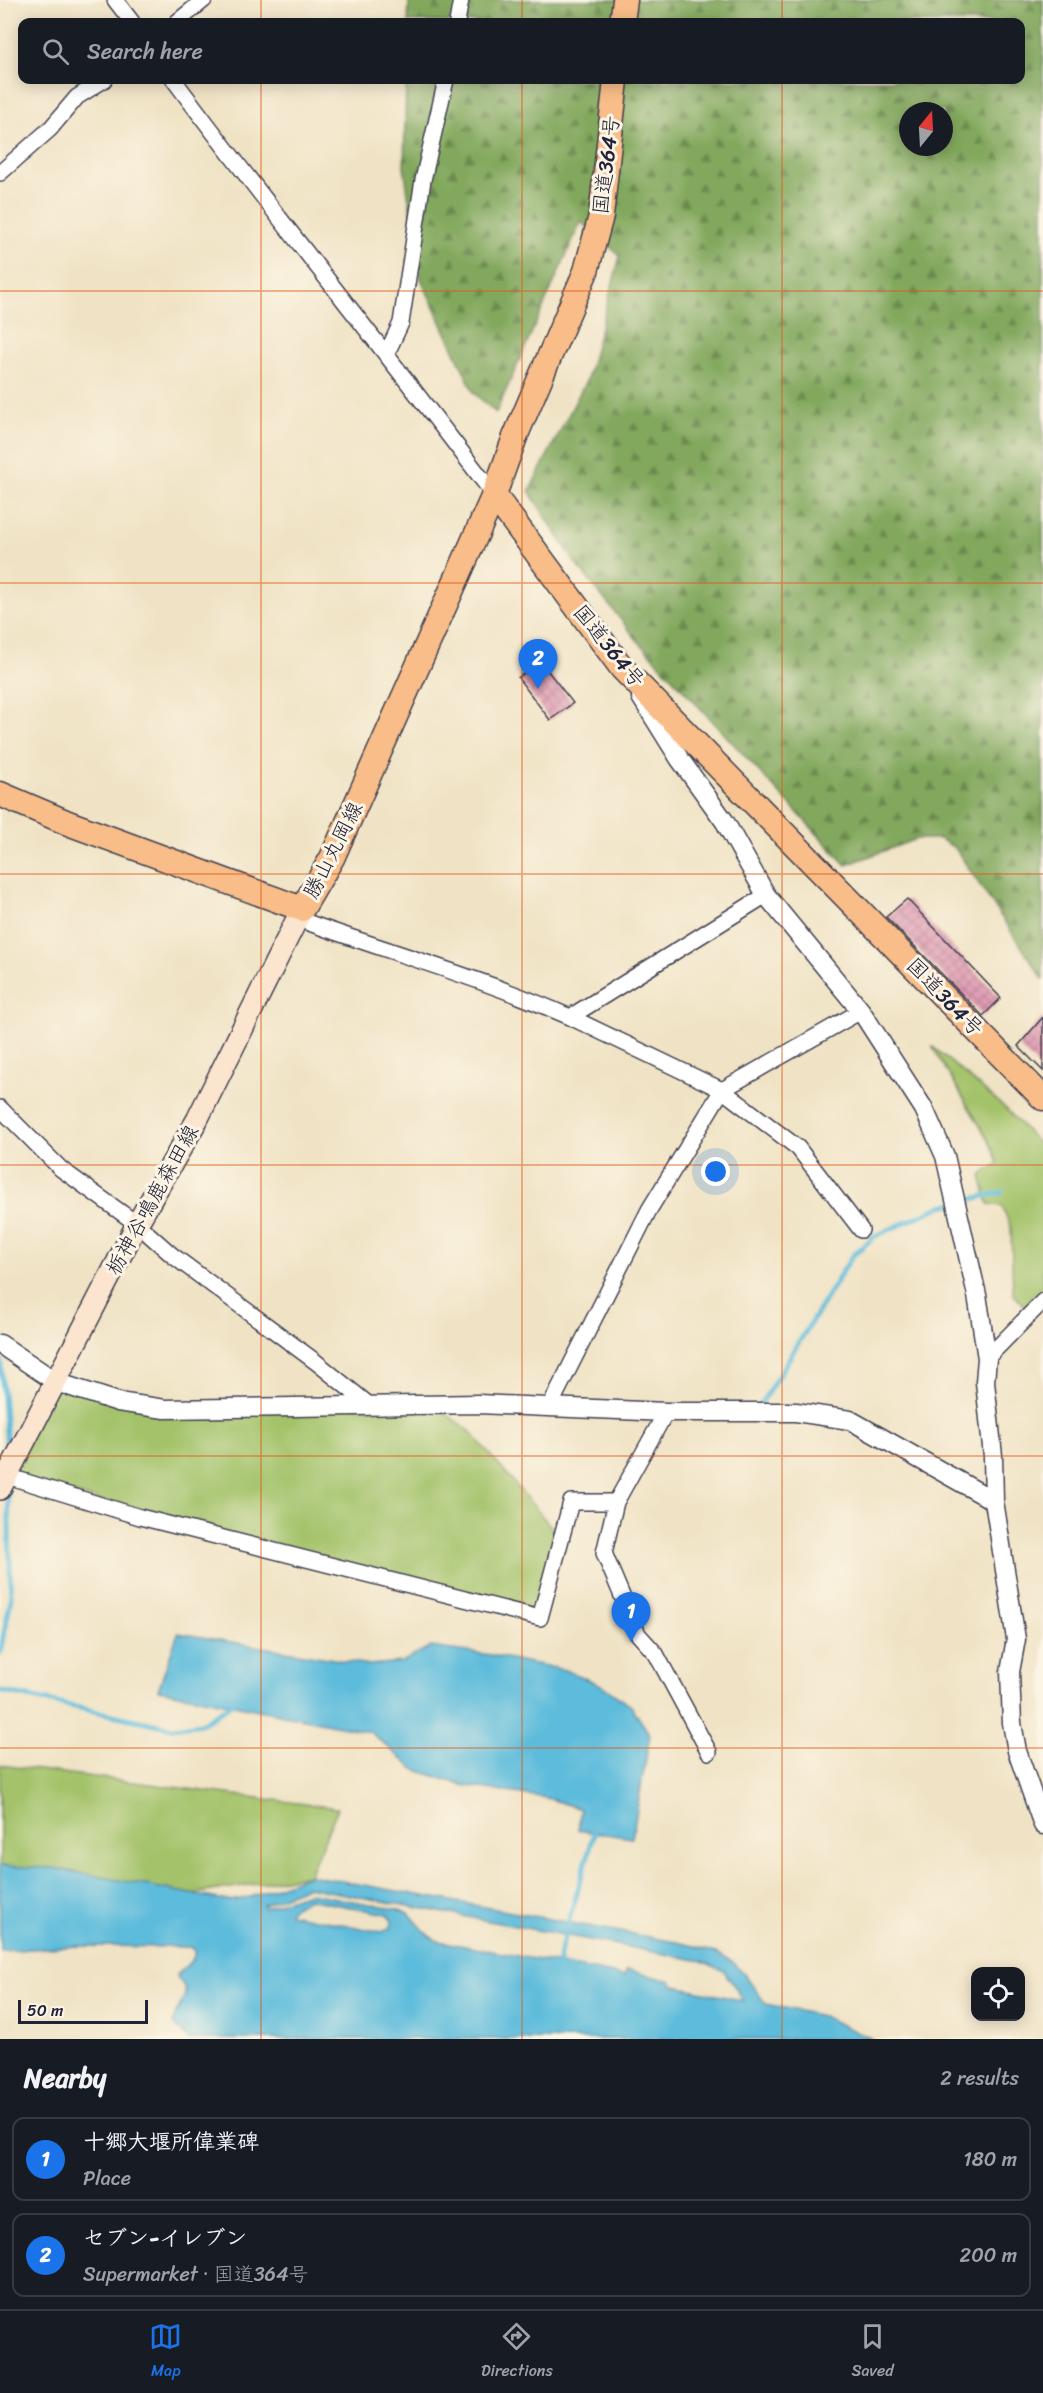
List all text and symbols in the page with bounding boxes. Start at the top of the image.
search box [18,18,1025,84]
text: Search here [87,32,203,71]
icon: search [39,35,72,68]
north arrow [899,102,953,156]
street label: 国道364号 [581,113,631,217]
street label: 国道364号 [563,595,655,697]
pin: 2 [518,640,558,689]
street label: 勝山丸岡線 [292,795,374,905]
street label: 国道364号 [897,948,993,1046]
street label: 栃神谷鳴鹿森田線 [95,1117,209,1283]
your location [701,1157,730,1186]
pin: 1 [612,1592,650,1642]
map controls [971,1967,1025,2021]
button: locate [971,1967,1025,2021]
text: 50 m [27,1996,63,2025]
scale bar [18,1997,148,2024]
text: Nearby [24,2055,106,2101]
text: 2 results [940,2061,1019,2096]
text: 十郷大堰所偉業碑 [83,2122,259,2161]
text: 1 [41,2142,50,2177]
text: 180 m [963,2142,1017,2177]
text: Place [83,2161,131,2196]
text: セブン-イレブン [83,2218,247,2257]
text: 2 [40,2238,51,2273]
text: 200 m [960,2238,1017,2273]
text: Supermarket · 国道364号 [83,2257,308,2292]
tab: Map [149,2320,182,2385]
tab: Directions [481,2320,553,2385]
tab: Saved [851,2320,894,2385]

